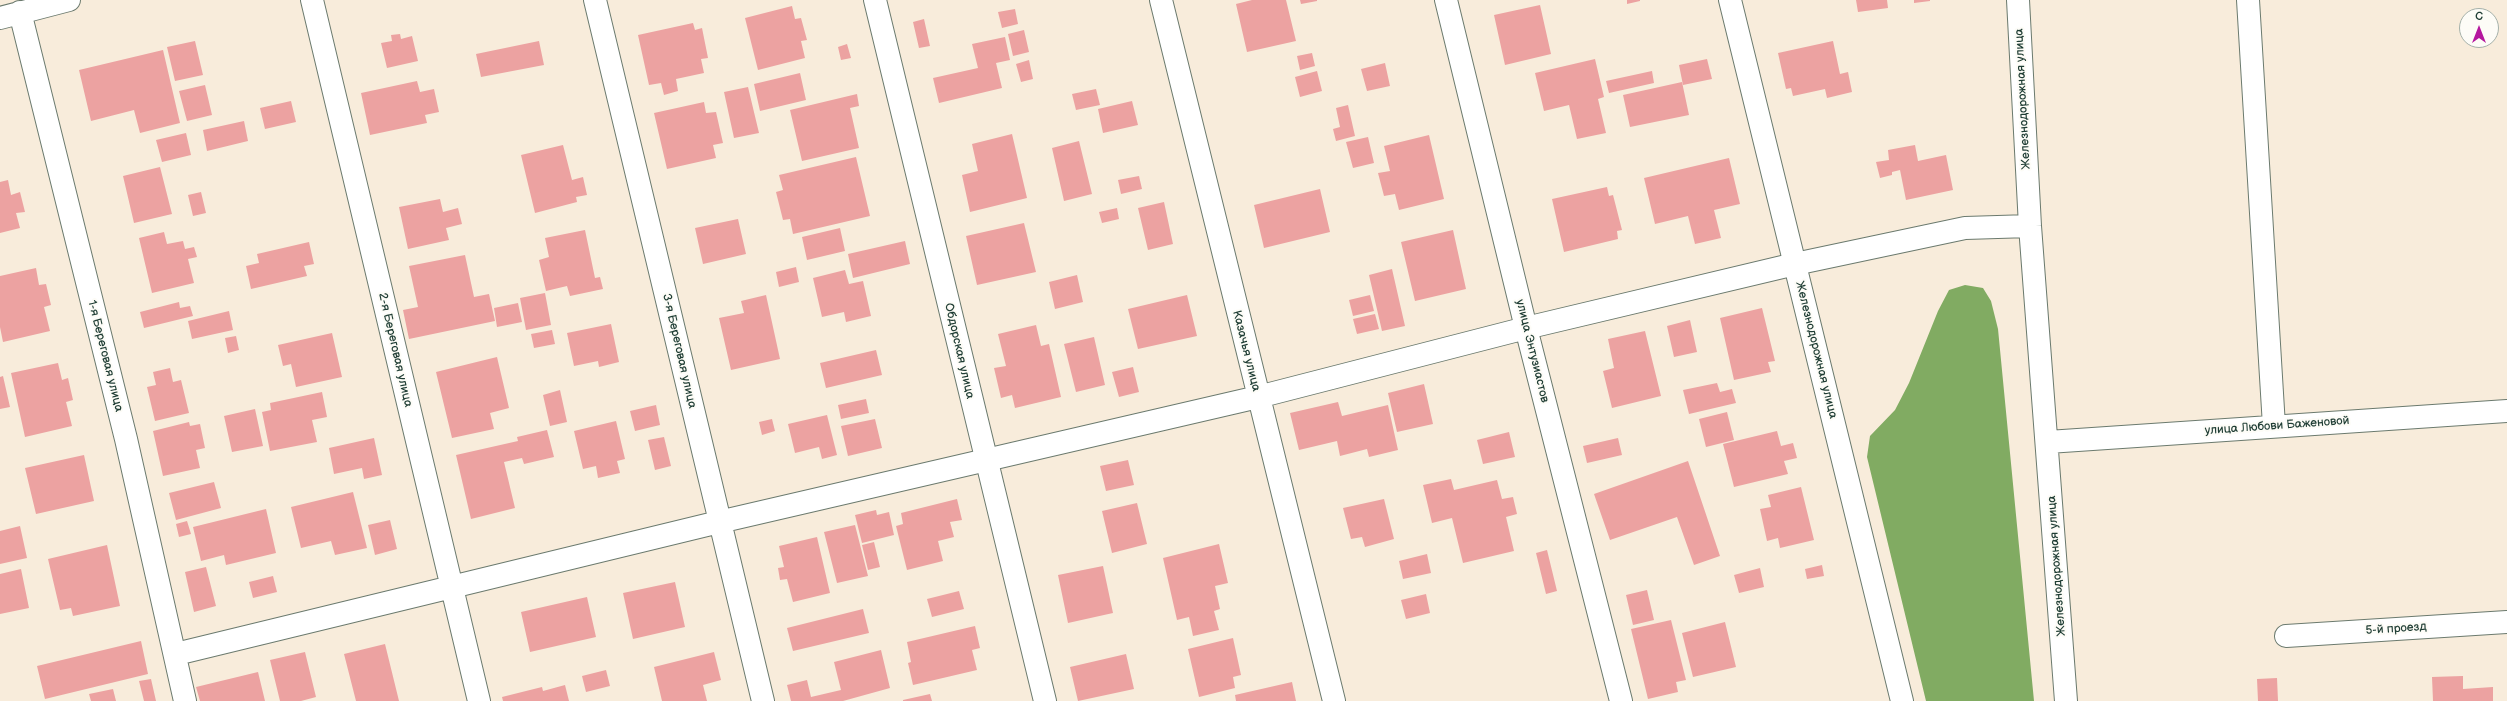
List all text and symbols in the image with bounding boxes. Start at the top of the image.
north arrow [2459,8,2499,48]
text: С [2475,10,2483,23]
street label: Железнодорожная улица [2012,28,2034,170]
street label: Железнодорожная улица [1792,280,1840,420]
street label: 2-я Береговая улица [375,291,415,409]
street label: 3-я Береговая улица [659,292,699,410]
street label: улица Энтузиастов [1512,298,1552,404]
street label: 1-я Береговая улица [84,299,126,413]
street label: Обдорская улица [941,302,977,400]
street label: Казачья улица [1229,309,1263,393]
street label: улица Любови Баженовой [2204,414,2350,438]
street label: Железнодорожная улица [2045,495,2069,637]
street label: 5-й проезд [2365,620,2427,638]

